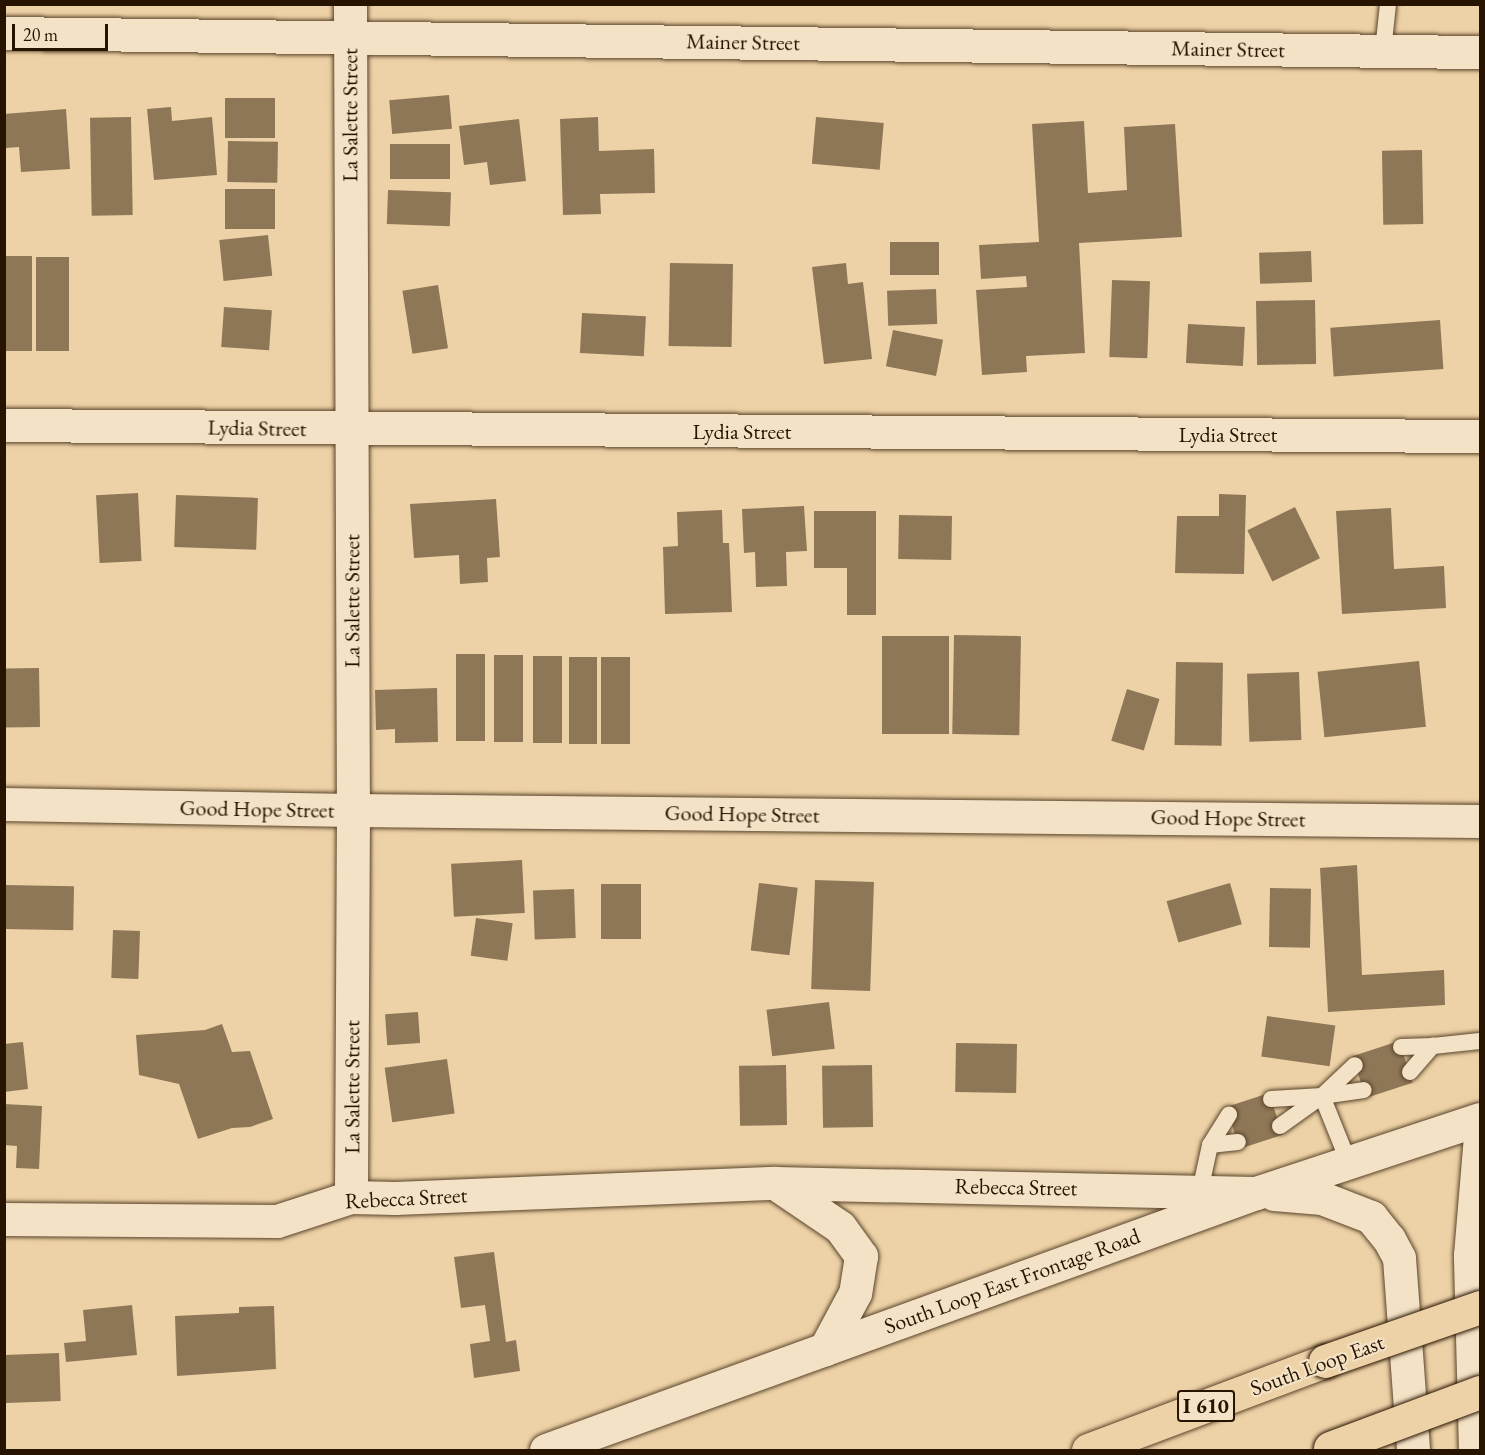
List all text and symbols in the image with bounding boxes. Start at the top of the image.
scale bar [15,12,111,50]
text: 20 m [23,23,58,46]
street label: Mainer Street [686,28,800,56]
street label: Mainer Street [1171,35,1285,63]
street label: La Salette Street [337,48,363,182]
street label: Lydia Street [207,414,307,442]
street label: Lydia Street [693,419,791,445]
street label: Lydia Street [1179,422,1277,448]
street label: La Salette Street [339,534,365,668]
street label: Good Hope Street [179,794,335,824]
street label: Good Hope Street [664,799,820,829]
street label: Good Hope Street [1150,803,1306,833]
street label: La Salette Street [339,1020,365,1154]
street label: Rebecca Street [954,1173,1078,1201]
street label: Rebecca Street [344,1182,468,1214]
street label: South Loop East Frontage Road [881,1222,1143,1340]
street label: South Loop East [1246,1329,1388,1401]
road number: I 610 [1176,1388,1236,1424]

